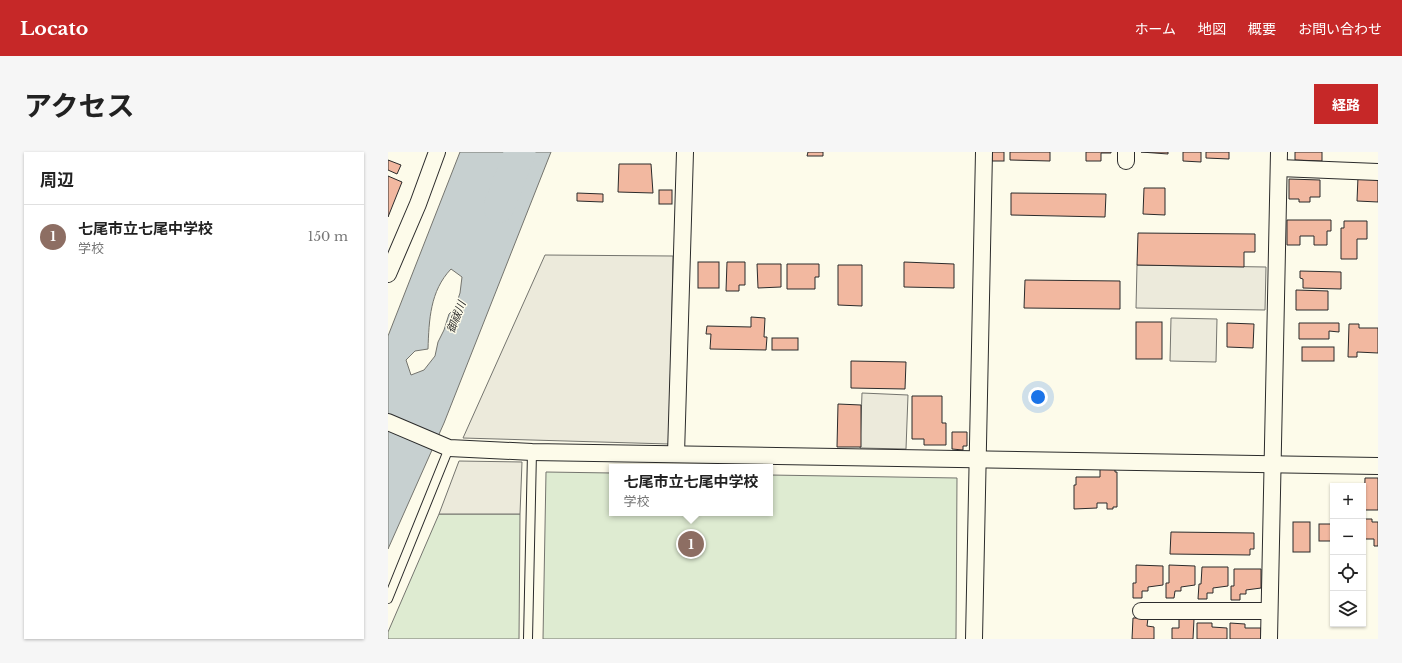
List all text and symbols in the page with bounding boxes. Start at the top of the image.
text: Locato [20,17,88,40]
text: ホーム [1134,20,1176,38]
text: 地図 [1198,20,1226,38]
text: 概要 [1248,20,1276,38]
text: お問い合わせ [1298,20,1382,38]
button: 経路 [1314,84,1378,124]
text: アクセス [24,89,135,124]
text: 周辺 [40,170,74,191]
text: 七尾市立七尾中学校 [78,219,213,238]
text: 1 [50,228,56,245]
text: 150 m [308,228,348,245]
text: 学校 [78,240,104,257]
water label: 御祓川 [444,298,469,335]
your location [1028,387,1048,407]
popup [609,464,773,516]
text: 七尾市立七尾中学校 [623,472,759,491]
map controls [1330,483,1366,627]
button: + [1330,483,1366,519]
text: 学校 [623,493,650,510]
button: − [1330,519,1366,555]
pin: 1 [678,529,704,559]
button: locate [1330,555,1366,591]
button: layers [1330,591,1366,627]

